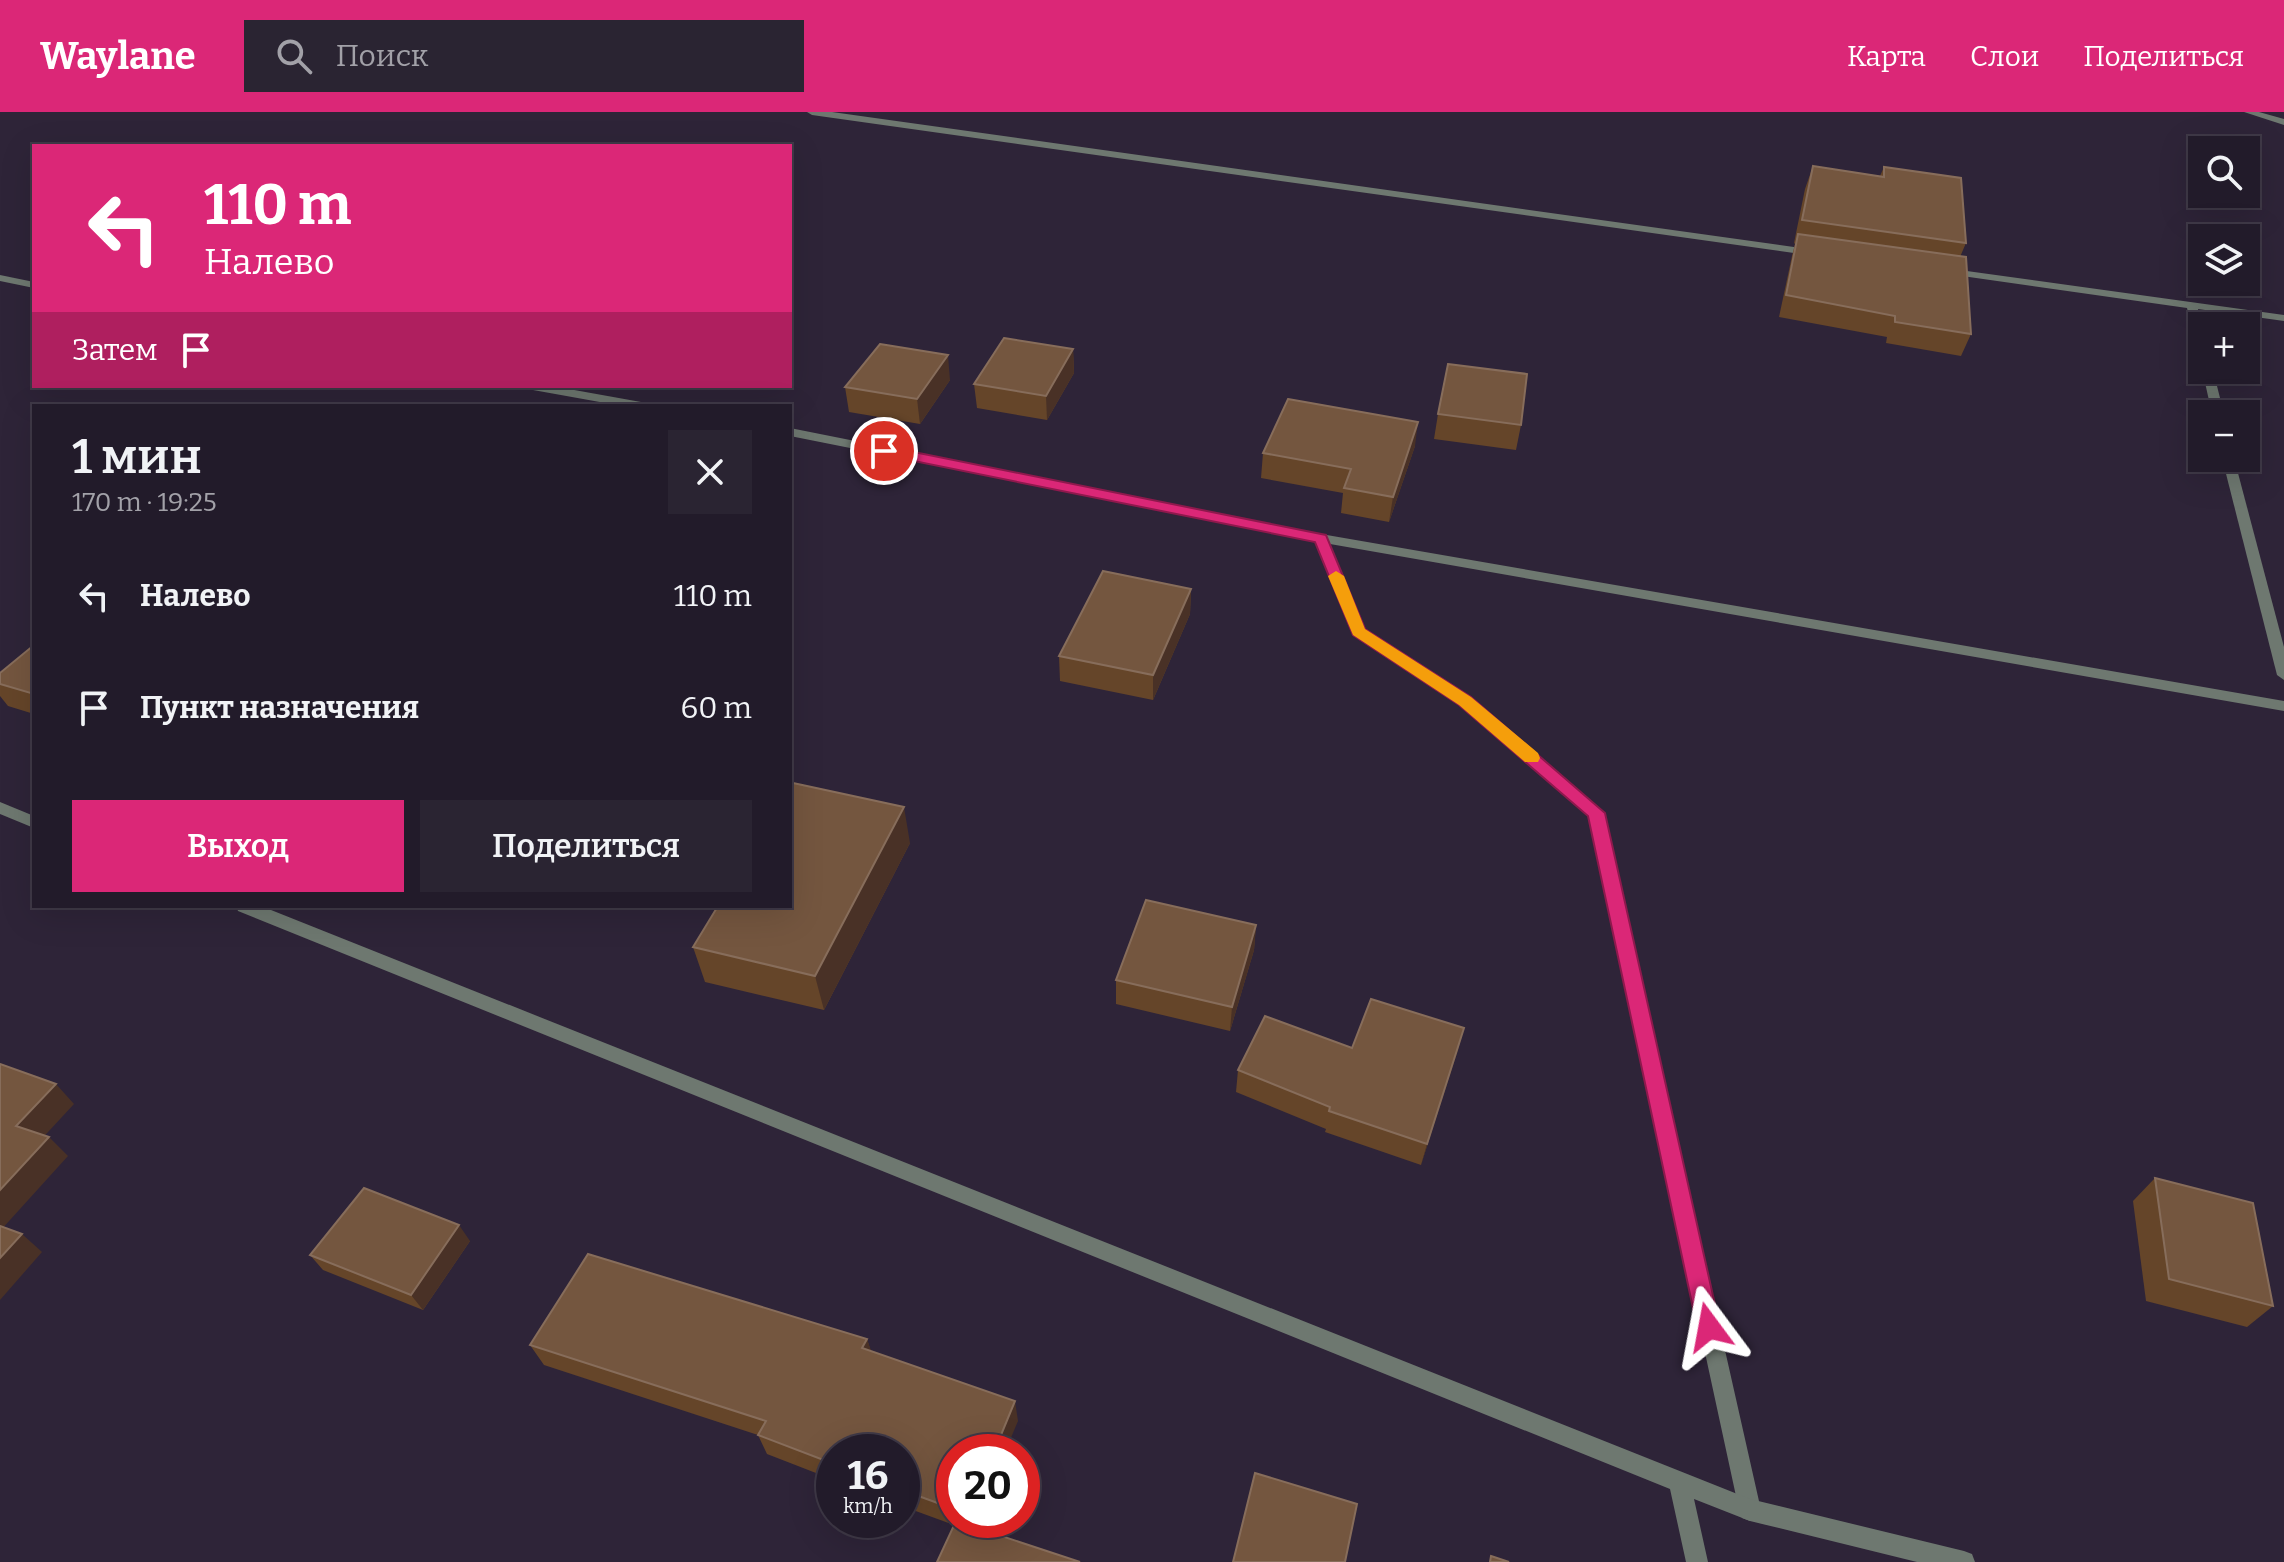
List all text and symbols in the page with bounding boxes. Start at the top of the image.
search box [244,20,804,92]
text: Waylane [40,33,196,79]
icon: search [272,34,316,78]
text: Поиск [336,38,428,74]
text: Карта [1847,40,1926,73]
text: Слои [1970,40,2039,73]
text: Поделиться [2083,40,2244,73]
map controls [2188,136,2260,472]
button: search [2188,136,2260,208]
text: 110 m [204,172,351,239]
icon: left [72,176,176,280]
button: layers [2188,224,2260,296]
text: Налево [204,240,335,284]
button: + [2188,312,2260,384]
icon: arrive [174,328,218,372]
text: Затем [72,332,158,368]
button: − [2188,400,2260,472]
pin [850,417,918,485]
text: 1 мин [72,428,202,486]
icon: arrive [862,429,906,473]
button: close [668,430,752,514]
text: 170 m · 19:25 [72,487,217,518]
icon: left [72,574,116,618]
text: Налево [140,578,251,614]
text: 110 m [674,578,752,614]
icon: arrive [72,686,116,730]
text: Пункт назначения [140,690,419,726]
text: 60 m [681,690,752,726]
button: Выход [72,800,404,892]
button: Поделиться [420,800,752,892]
position arrow [1667,1285,1751,1369]
speed limit sign: 20 [936,1434,1040,1538]
text: 16 [848,1452,888,1500]
text: km/h [843,1494,893,1518]

